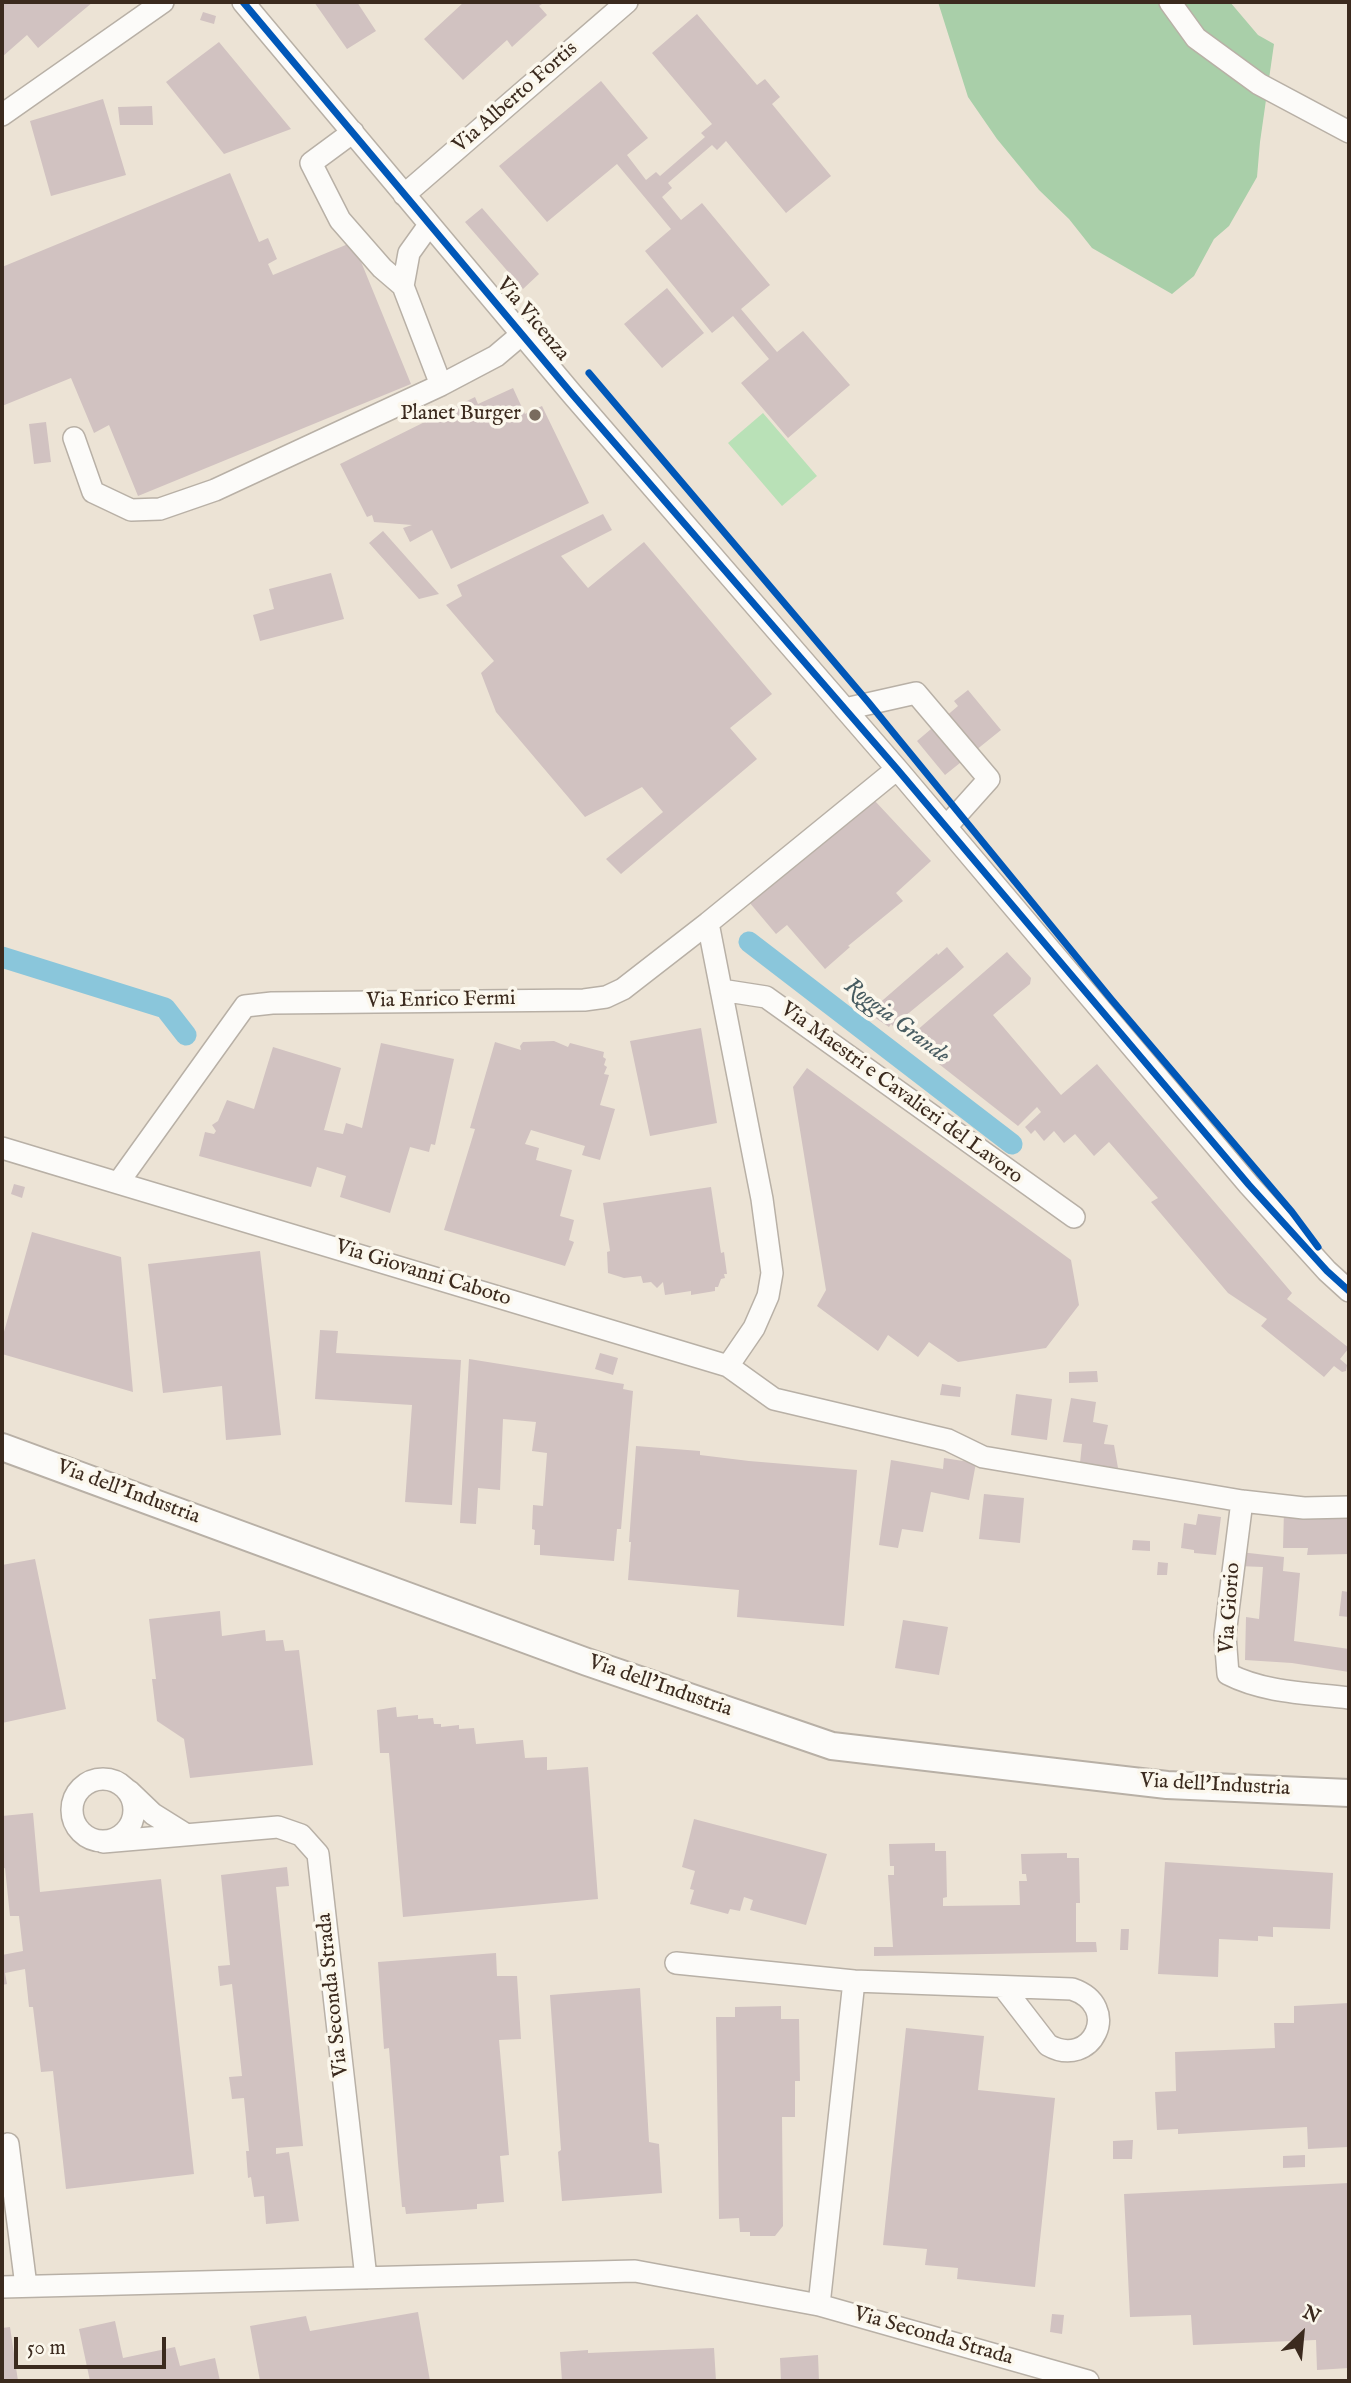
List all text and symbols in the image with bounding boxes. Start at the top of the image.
street label: Via Alberto Fortis [449,37,583,159]
street label: Via Vicenza [490,273,574,367]
place label: Planet Burger [400,402,521,428]
marker: Planet Burger [527,407,543,423]
water label: Roggia Grande [838,973,954,1071]
street label: Via Enrico Fermi [366,987,516,1015]
street label: Via Maestri e Cavalieri del Lavoro [775,998,1027,1190]
street label: Via Giovanni Caboto [332,1235,514,1313]
street label: Via dell'Industria [53,1455,203,1531]
street label: Via Giorio [1215,1562,1247,1654]
street label: Via dell'Industria [585,1651,735,1723]
street label: Via dell'Industria [1139,1769,1291,1803]
street label: Via Seconda Strada [313,1912,355,2078]
north arrow [1267,2299,1337,2369]
text: N [1299,2301,1324,2330]
street label: Via Seconda Strada [850,2302,1016,2372]
scale bar [18,2324,170,2368]
text: 50 m [27,2335,66,2362]

